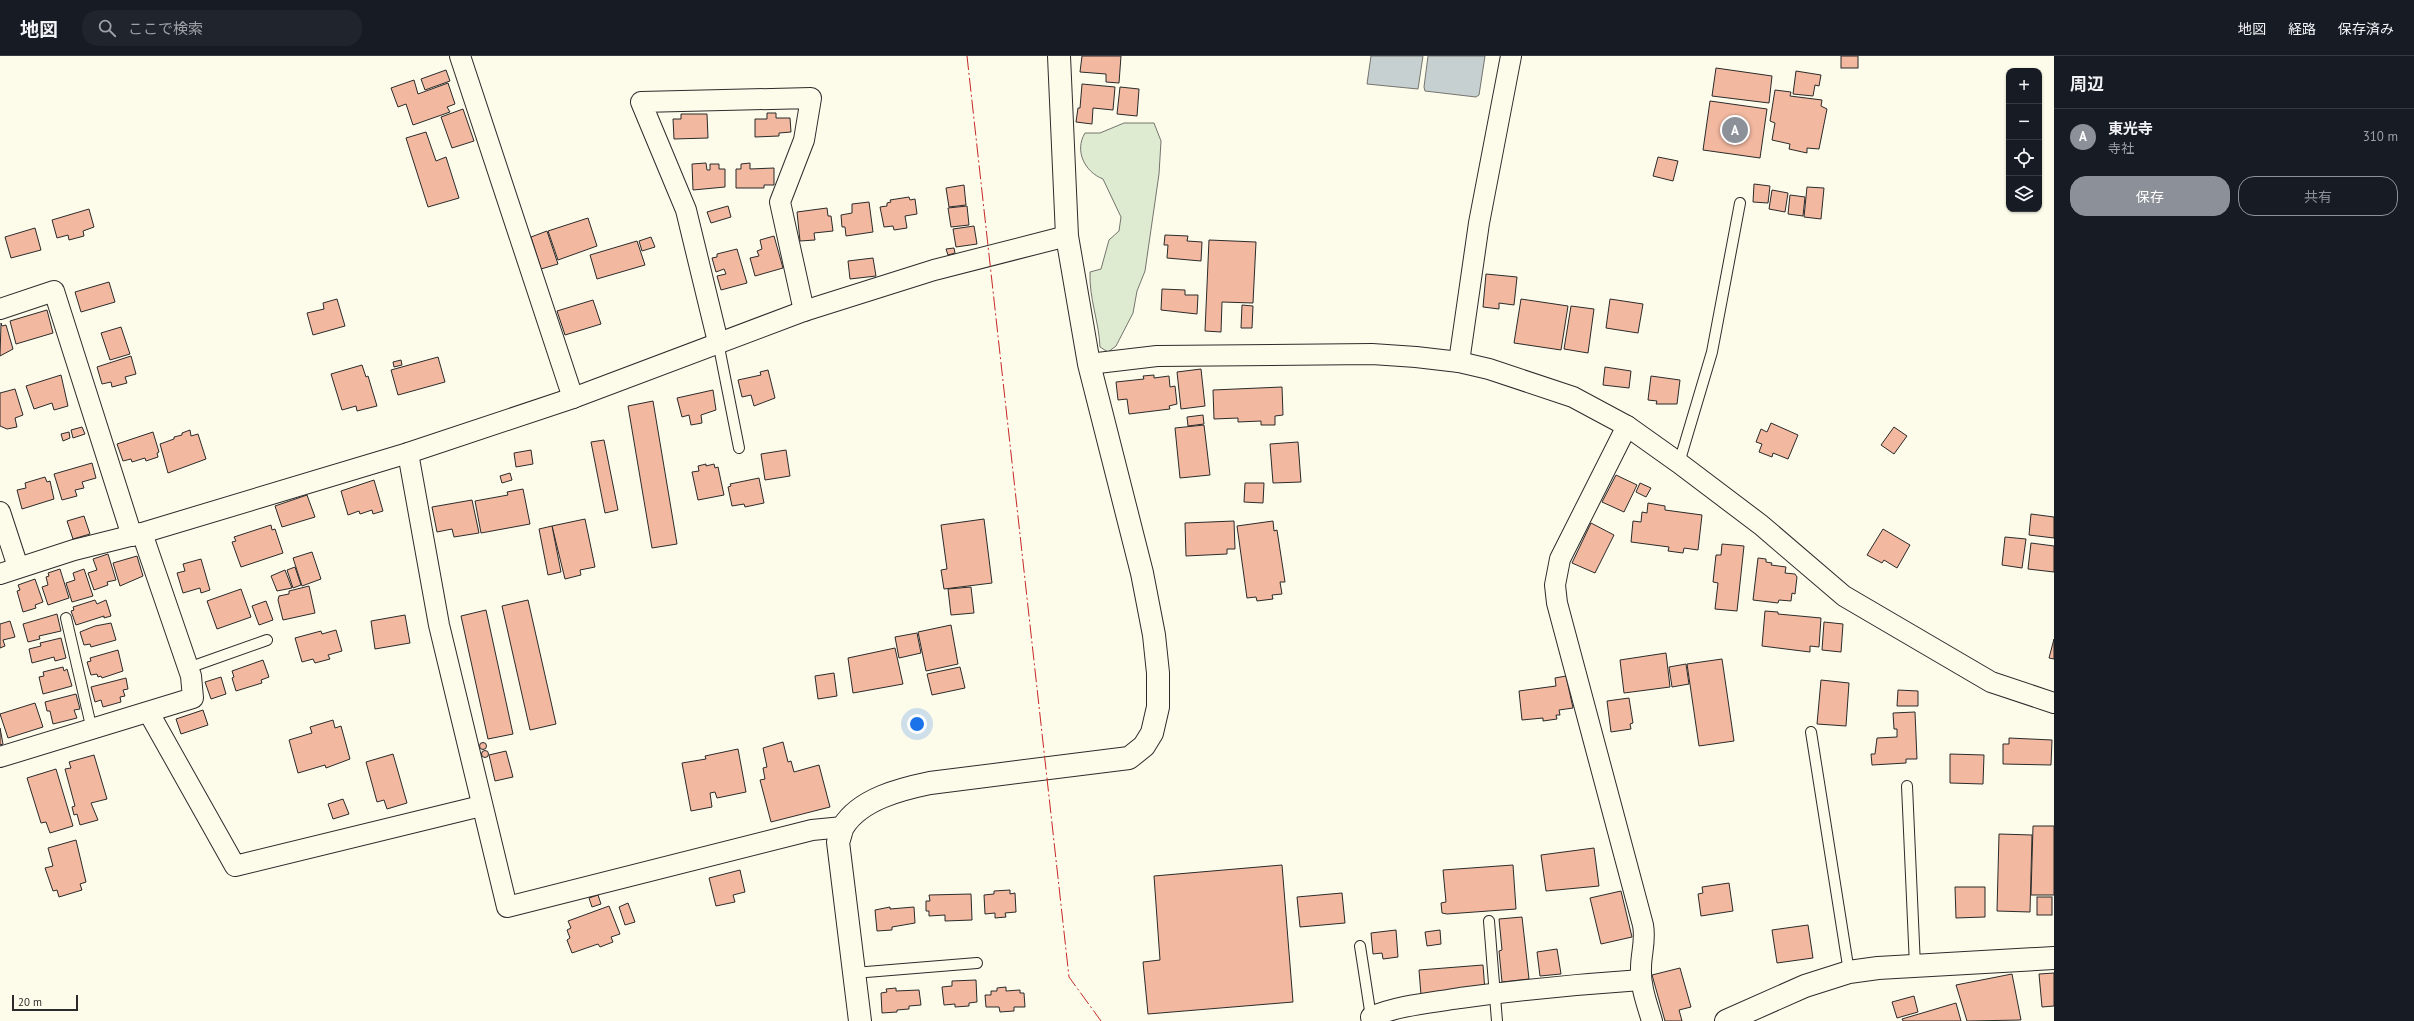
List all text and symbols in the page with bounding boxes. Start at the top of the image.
search box [82,10,362,46]
text: 地図 [20,17,58,41]
icon: search [96,17,118,39]
text: ここで検索 [128,19,203,38]
text: 地図 [2238,20,2266,38]
text: 経路 [2288,20,2316,38]
text: 保存済み [2338,20,2394,38]
map controls [2006,68,2042,212]
button: + [2006,68,2042,104]
text: 周辺 [2070,73,2104,95]
button: − [2006,104,2042,140]
pin: A [1722,115,1748,145]
text: 東光寺 [2108,119,2153,138]
text: A [2079,128,2087,145]
text: 310 m [2363,128,2398,145]
button: locate [2006,140,2042,176]
text: 寺社 [2108,140,2134,157]
button: layers [2006,176,2042,212]
button: 保存 [2070,176,2230,216]
button: 共有 [2238,176,2398,216]
your location [907,714,927,734]
scale bar [12,993,78,1012]
text: 20 m [18,995,42,1009]

